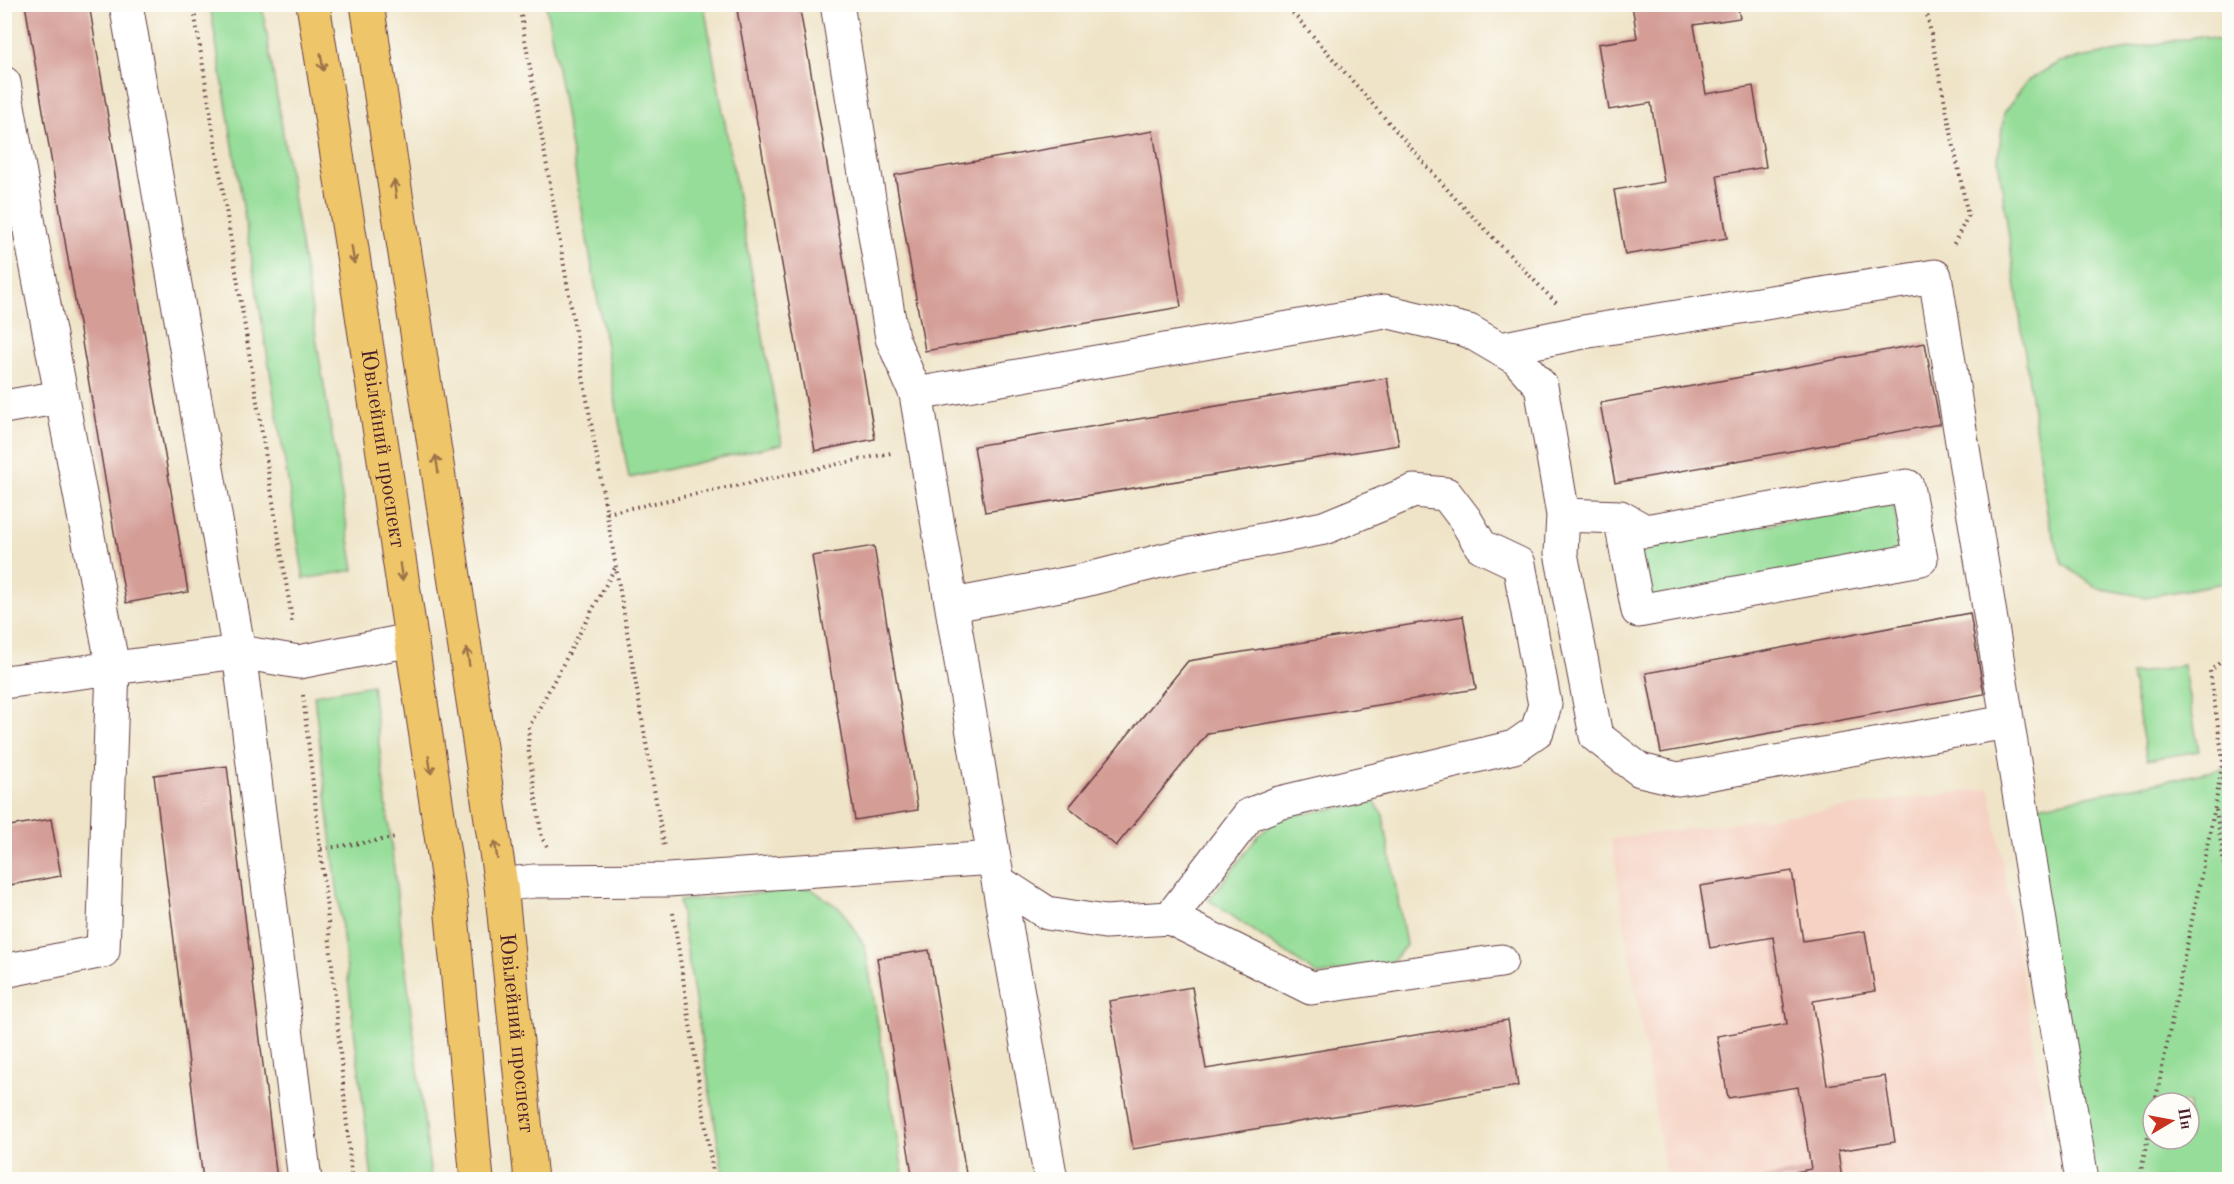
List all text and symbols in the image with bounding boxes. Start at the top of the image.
one-way arrow [317,52,328,72]
one-way arrow [389,179,400,199]
one-way arrow [348,244,359,264]
street label: Ювілейний проспект [356,348,408,550]
one-way arrow [432,455,443,475]
one-way arrow [395,562,406,582]
one-way arrow [462,648,473,667]
one-way arrow [425,755,436,774]
one-way arrow [491,840,502,860]
street label: Ювілейний проспект [495,932,537,1134]
north arrow [2141,1091,2201,1151]
text: Пн [2174,1106,2194,1131]

